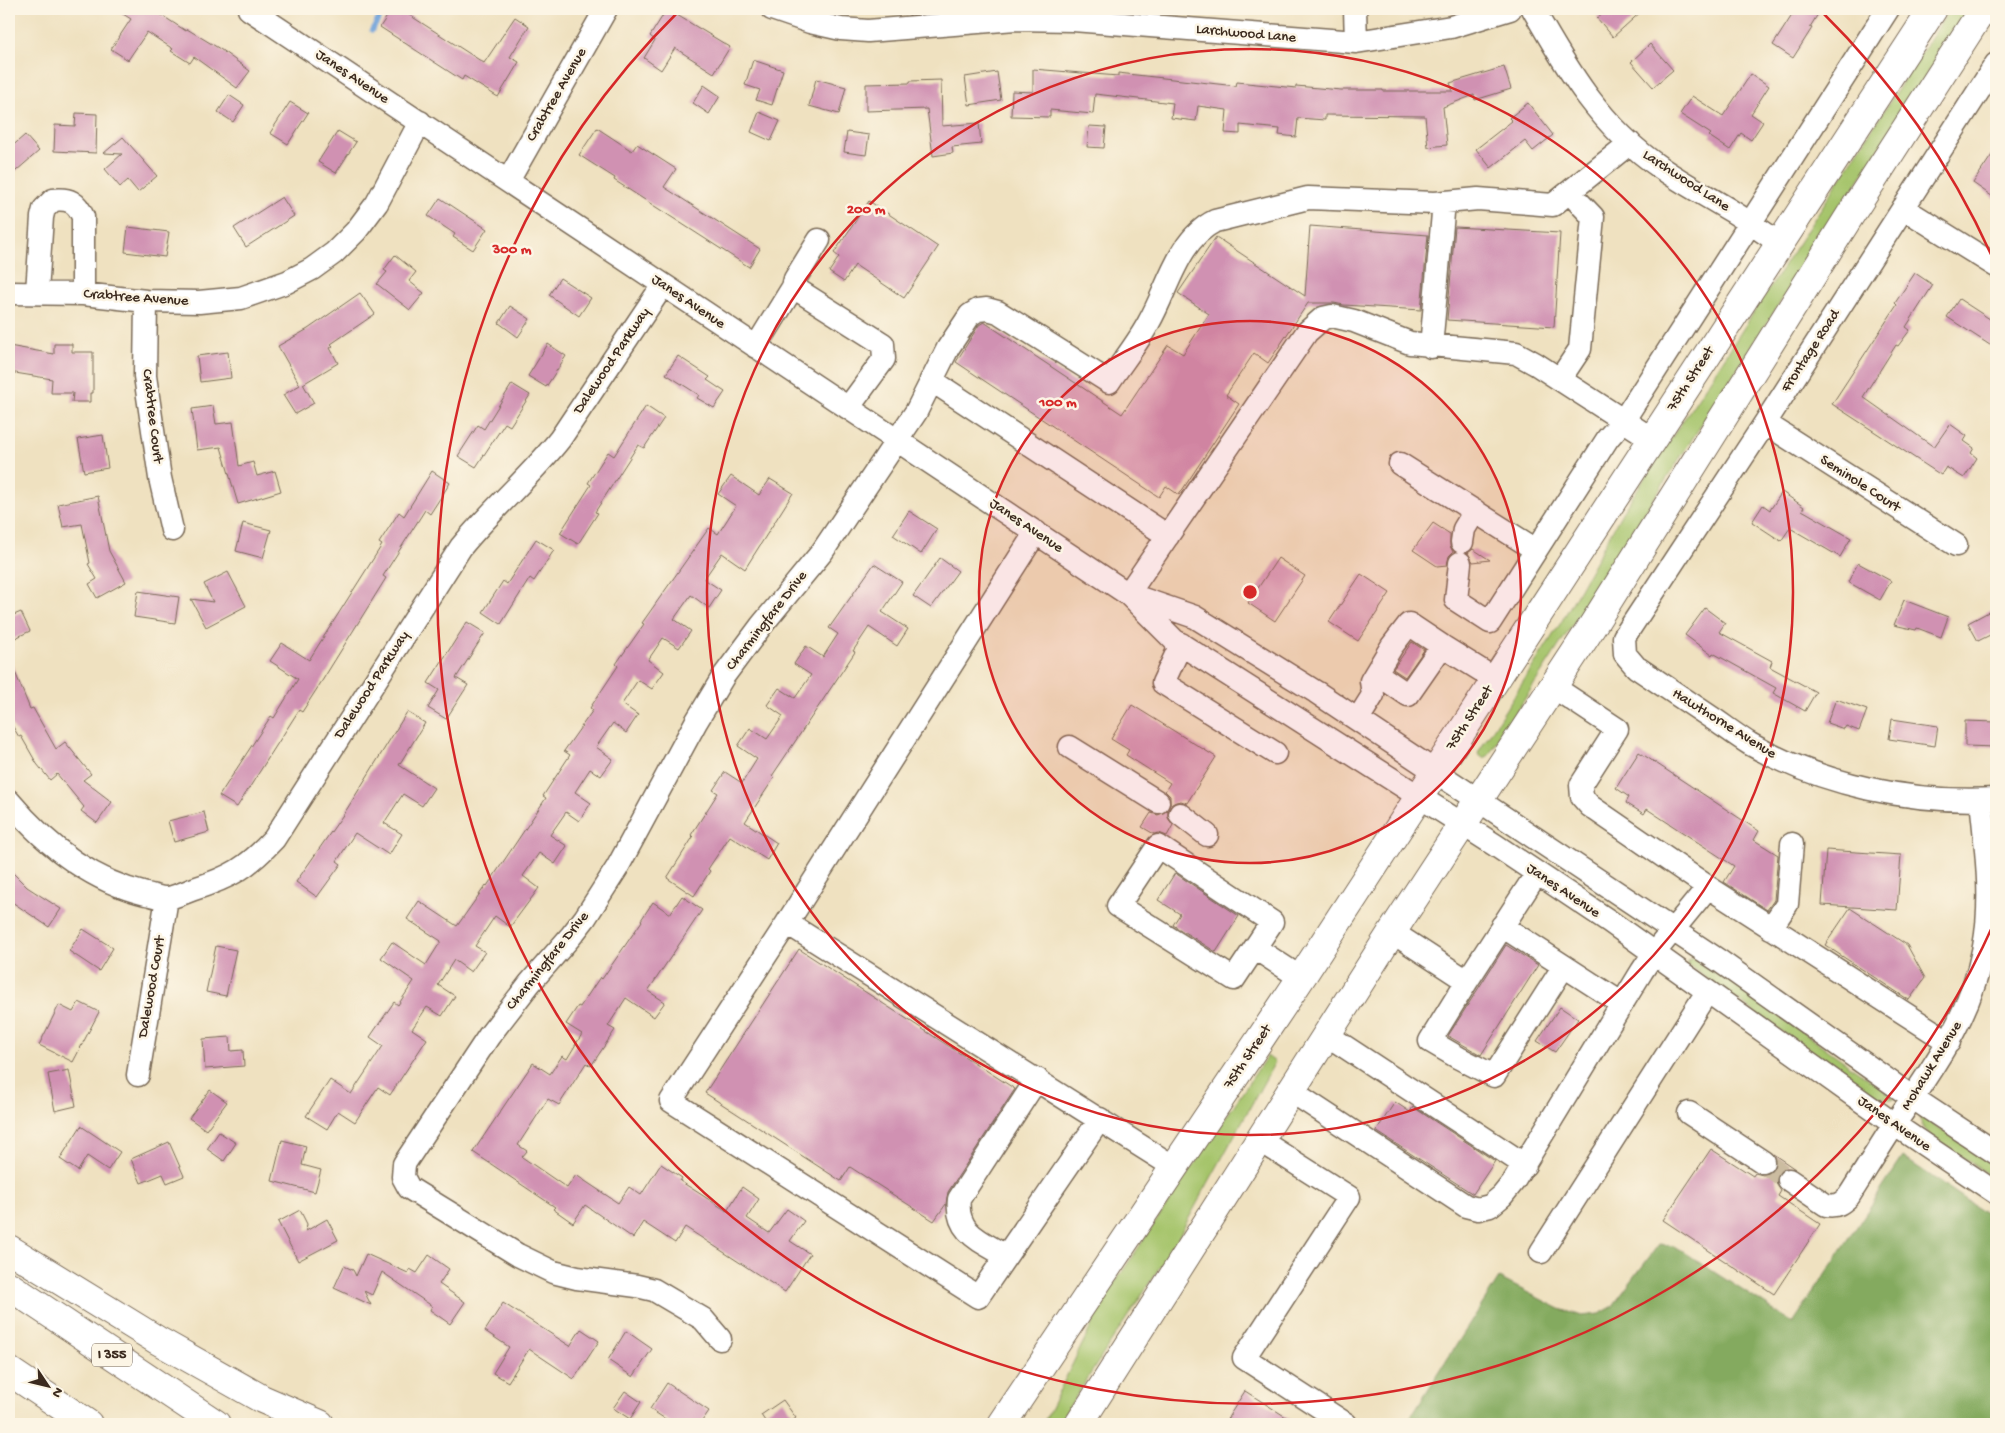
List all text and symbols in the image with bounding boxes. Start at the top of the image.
street label: Larchwood Lane [1195,21,1297,47]
street label: Crabtree Avenue [523,45,591,145]
street label: Janes Avenue [312,46,393,108]
street label: Larchwood Lane [1639,146,1733,216]
text: 200 m [847,201,886,219]
text: 300 m [491,241,532,259]
street label: Janes Avenue [648,271,729,333]
street label: Crabtree Avenue [83,285,189,311]
street label: Dalewood Parkway [569,304,655,419]
street label: Frontage Road [1777,305,1845,397]
street label: 75th Street [1663,342,1720,416]
street label: Crabtree Court [137,368,167,466]
text: 100 m [1038,394,1077,412]
street label: Seminole Court [1816,451,1905,518]
street label: Janes Avenue [986,495,1067,557]
street label: Charmingfare Drive [722,567,812,674]
centre of rings [1241,583,1259,601]
street label: Dalewood Parkway [330,627,414,743]
street label: 75th Street [1442,681,1499,755]
street label: Hawthorne Avenue [1669,685,1780,763]
street label: Janes Avenue [1523,860,1604,922]
street label: Charmingfare Drive [503,908,593,1014]
street label: Dalewood Court [134,933,170,1040]
street label: Mohawk Avenue [1897,1018,1967,1114]
street label: 75th Street [1219,1020,1277,1093]
street label: Janes Avenue [1854,1092,1934,1156]
road number: I 355 [92,1344,132,1366]
north arrow [22,1360,72,1410]
text: N [47,1383,66,1401]

